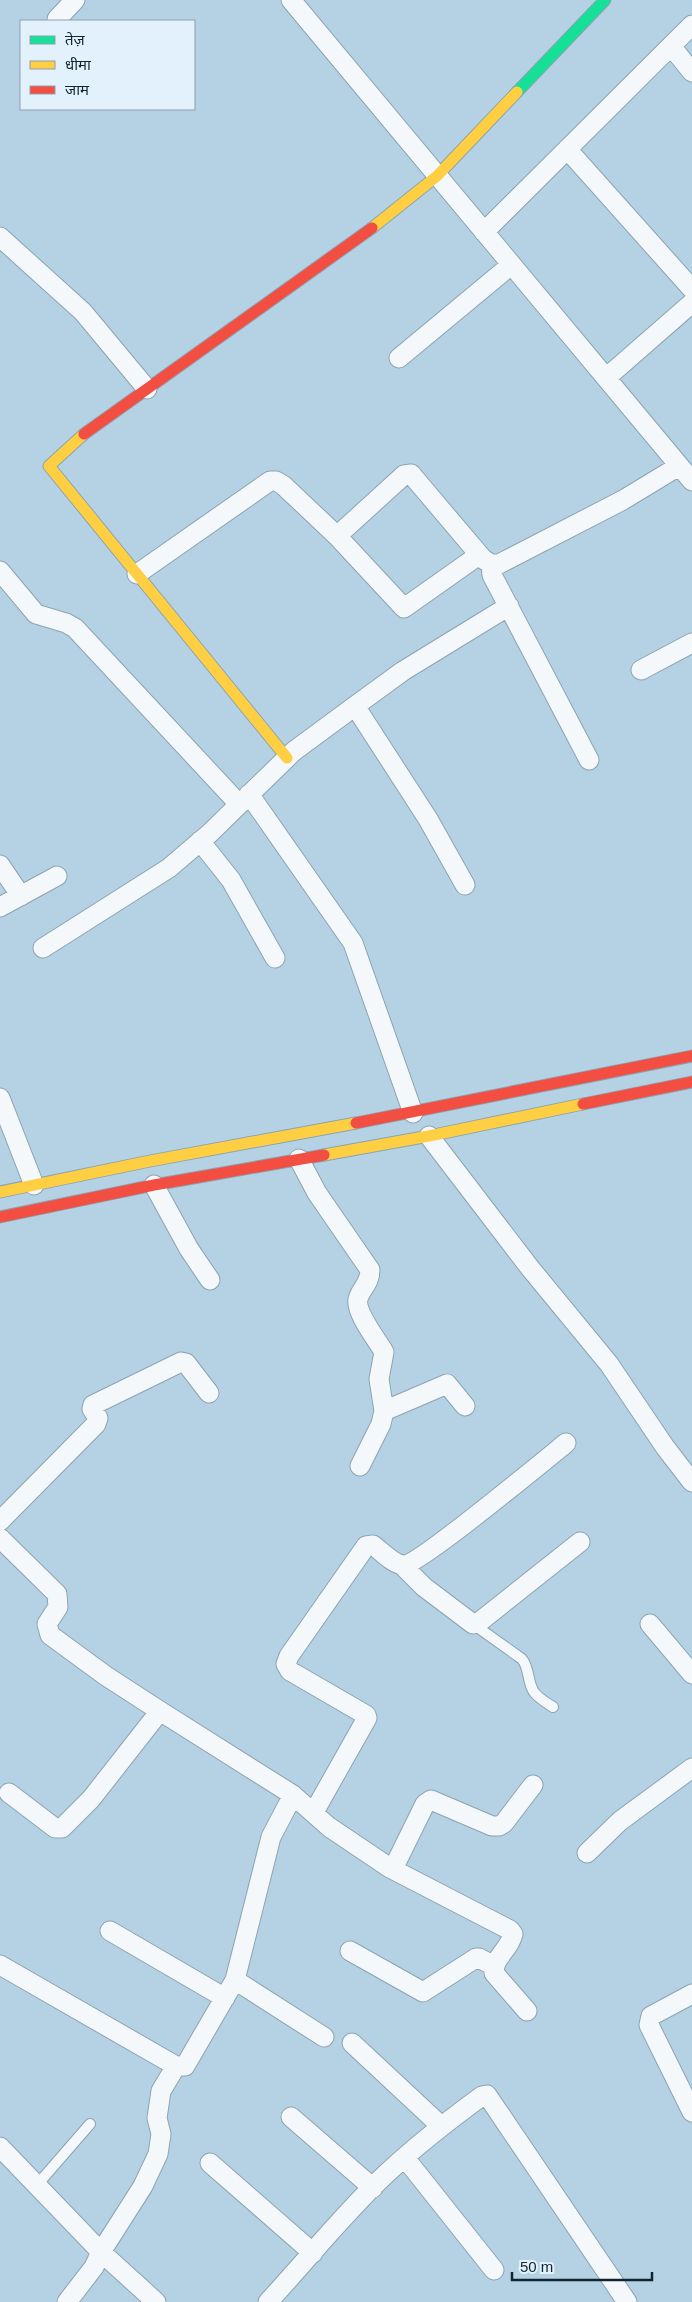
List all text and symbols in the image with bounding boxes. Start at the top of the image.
legend [20,20,195,110]
text: तेज़ [65,31,86,48]
text: धीमा [65,56,92,73]
text: जाम [65,81,90,98]
scale bar [512,2250,652,2282]
text: 50 m [520,2258,553,2275]

